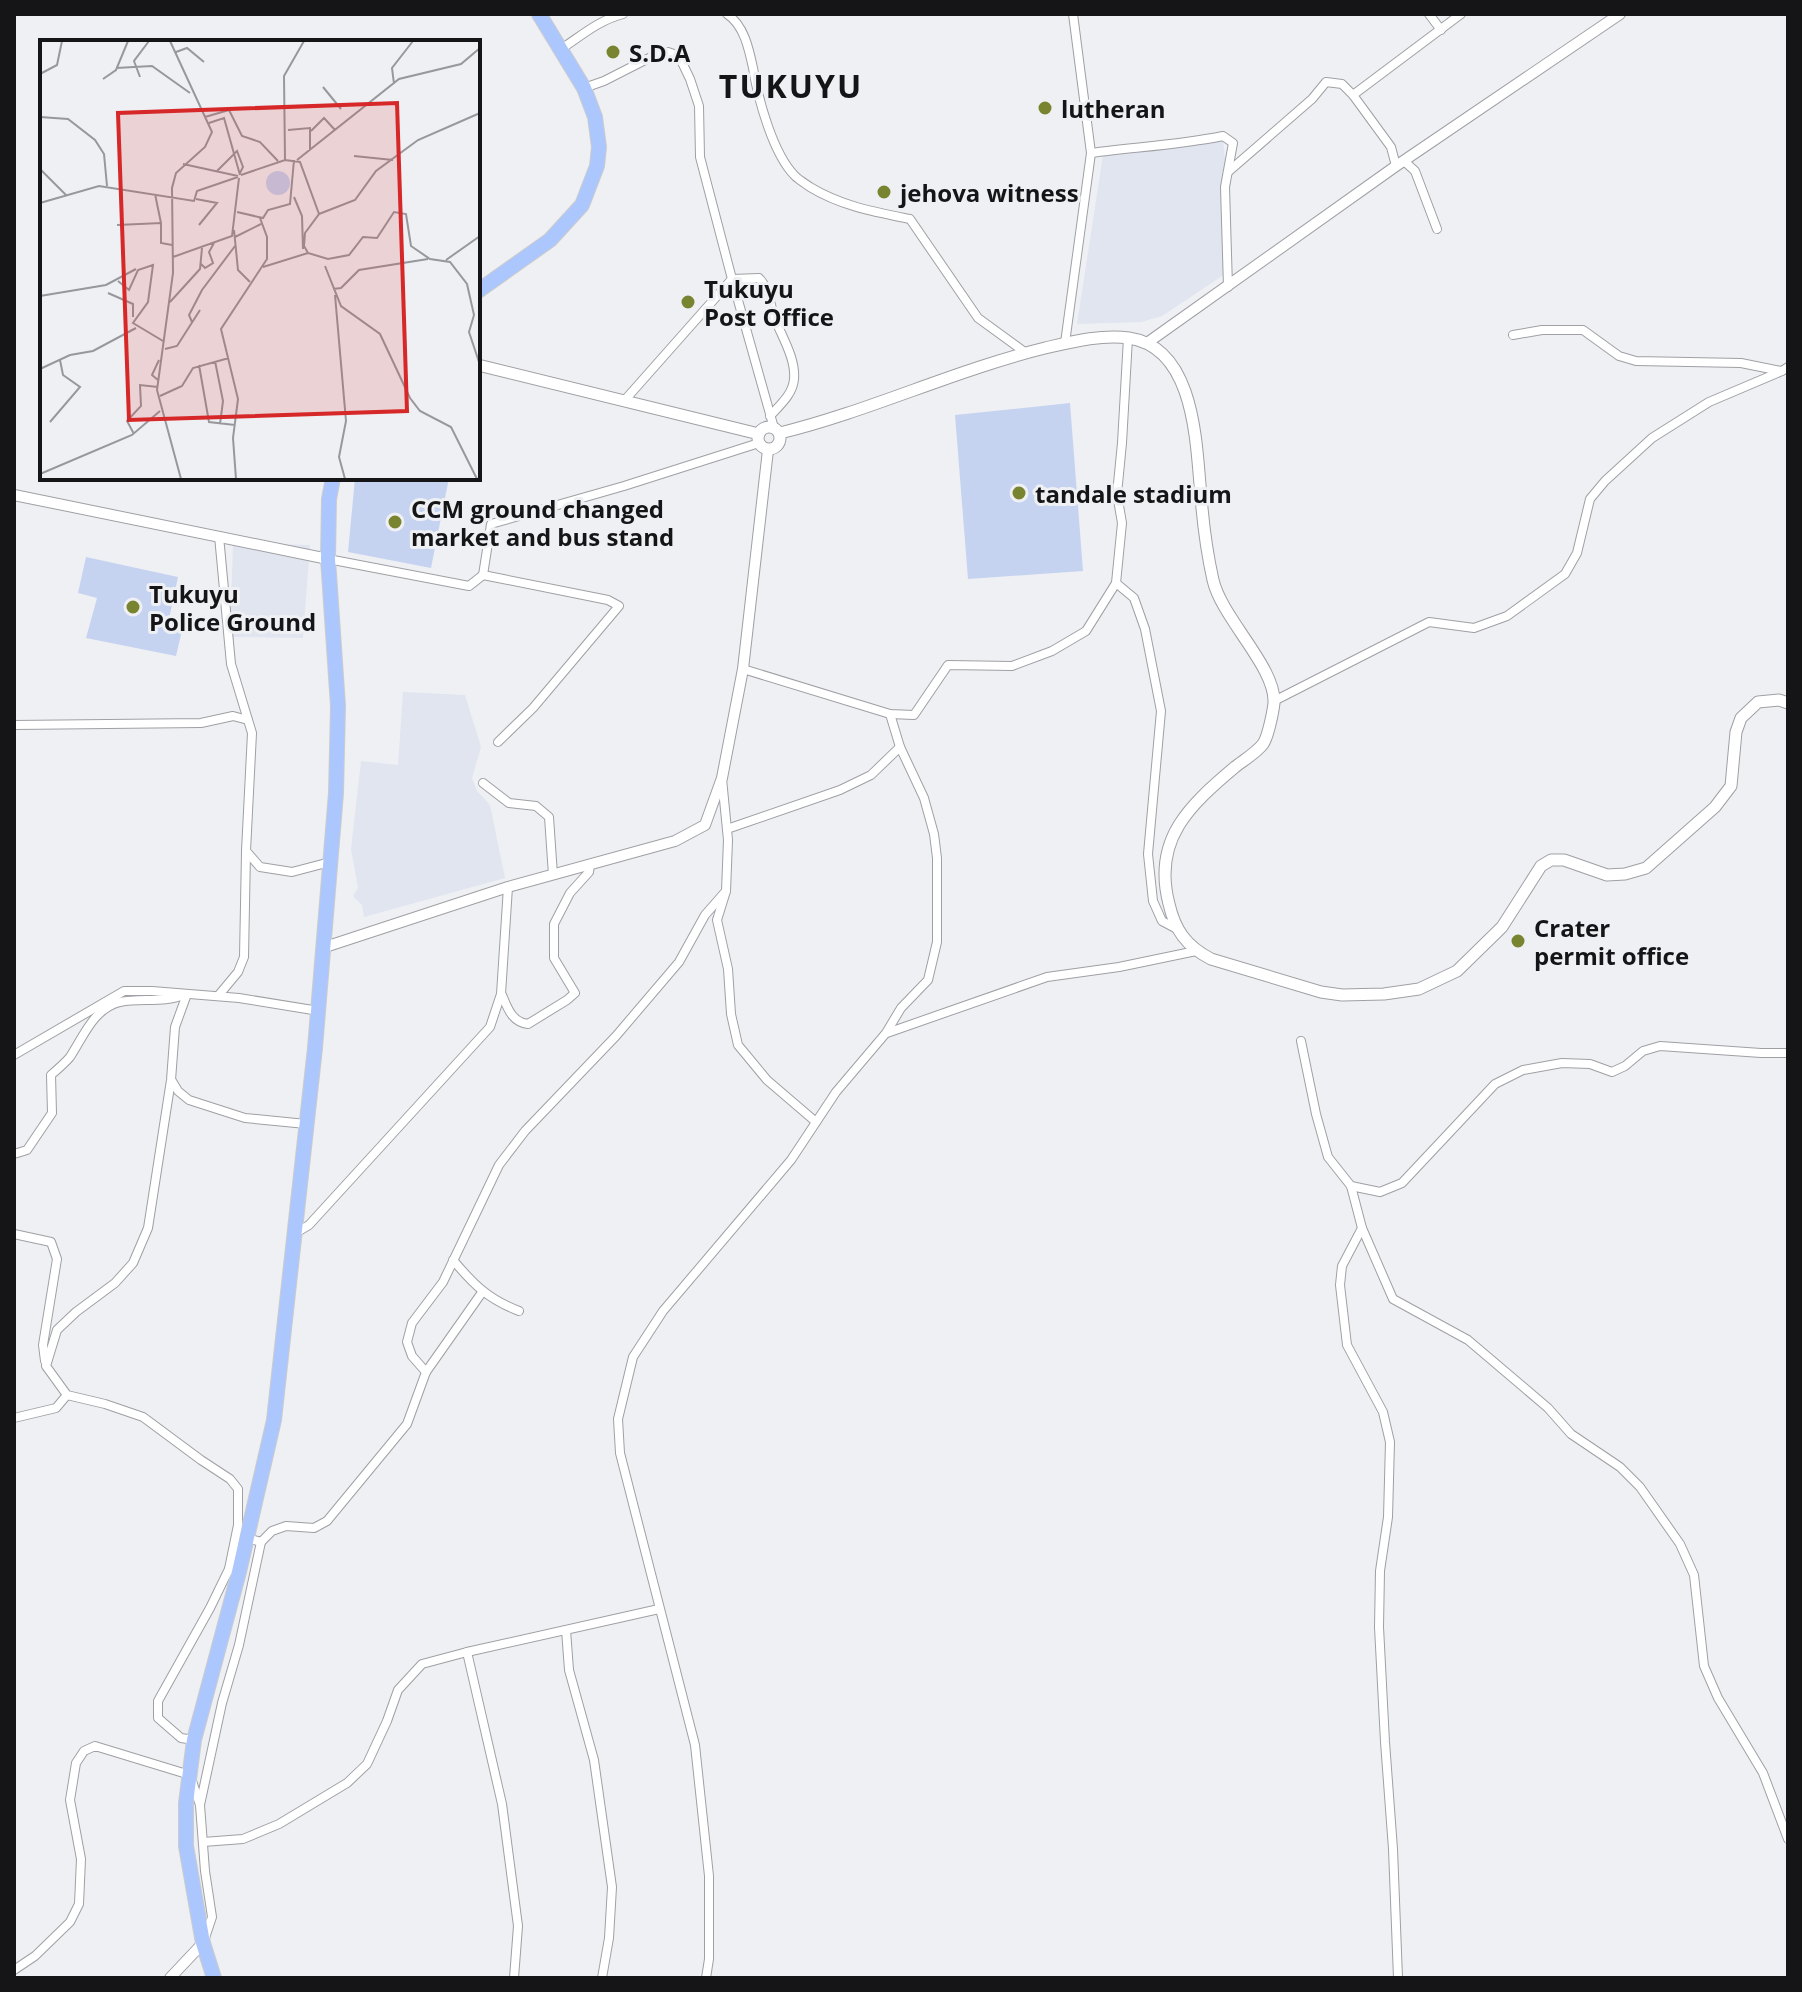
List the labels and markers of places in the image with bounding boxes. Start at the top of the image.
place label: S.D.A [629,36,691,69]
marker: S.D.A [604,43,622,61]
place label: lutheran [1061,92,1166,125]
marker: lutheran [1036,99,1054,117]
place label: jehova witness [898,176,1079,209]
marker: jehova witness [875,183,893,201]
place label: Tukuyu Post Office [704,272,834,333]
marker: Tukuyu Post Office [679,293,697,311]
place label: tandale stadium [1035,477,1232,510]
marker: tandale stadium [1010,484,1028,502]
place label: CCM ground changed market and bus stand [411,492,674,553]
marker: CCM ground changed market and bus stand [386,513,404,531]
place label: Tukuyu Police Ground [149,577,316,638]
marker: Tukuyu Police Ground [124,598,142,616]
place label: Crater permit office [1534,911,1689,972]
marker: Crater permit office [1509,932,1527,950]

